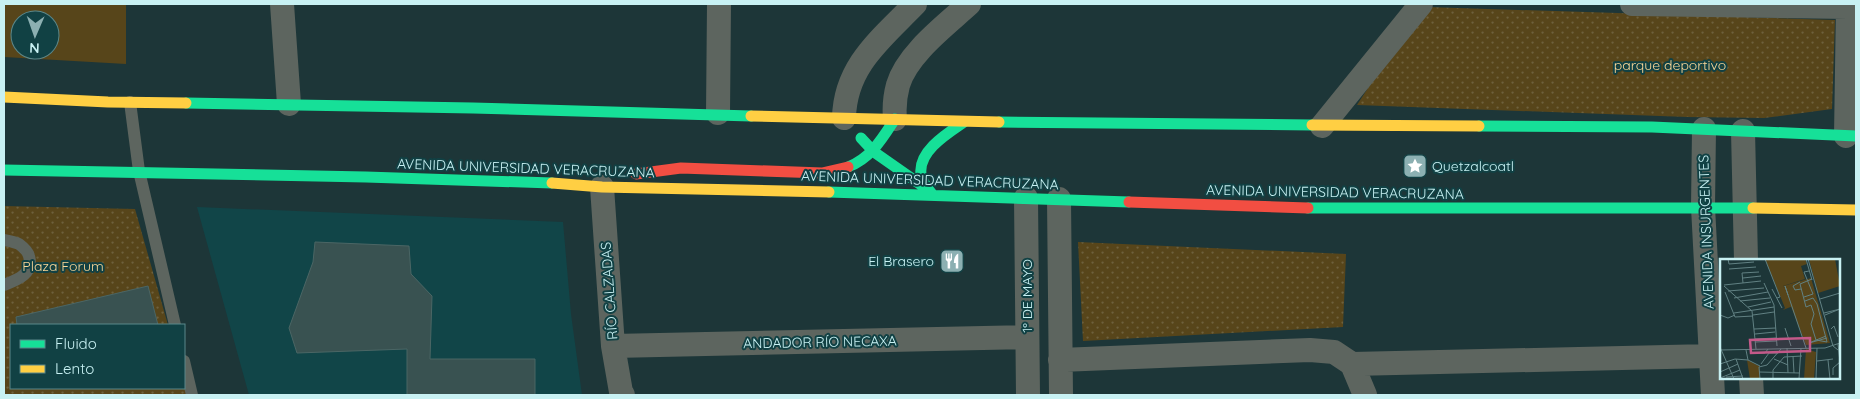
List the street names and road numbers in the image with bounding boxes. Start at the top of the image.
street label: AVENIDA INSURGENTES [1694,154,1718,310]
street label: AVENIDA UNIVERSIDAD VERACRUZANA [397,155,655,181]
street label: AVENIDA UNIVERSIDAD VERACRUZANA [801,167,1059,193]
street label: AVENIDA UNIVERSIDAD VERACRUZANA [1206,181,1464,203]
street label: RÍO CALZADAS [597,241,621,341]
street label: 1° DE MAYO [1018,259,1036,333]
street label: ANDADOR RÍO NECAXA [743,332,897,352]

